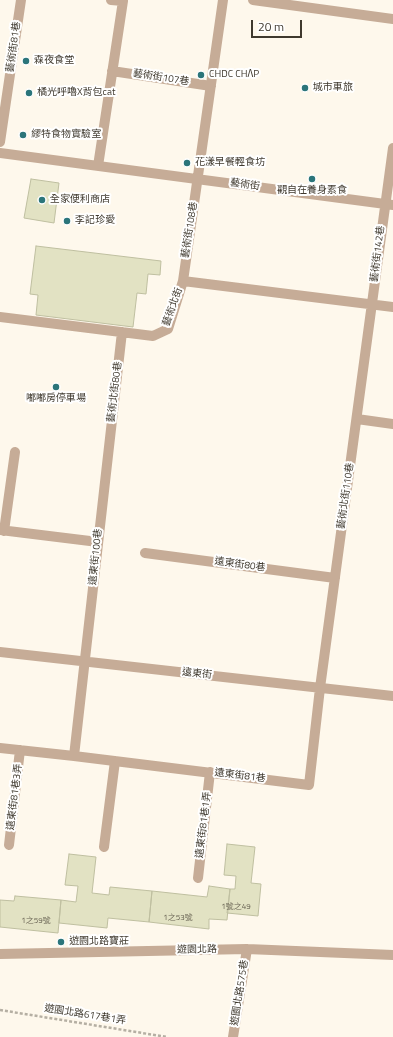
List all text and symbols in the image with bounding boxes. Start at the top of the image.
scale bar [253,12,304,38]
text: 20 m [258,17,284,36]
street label: 藝術街81巷 [4,21,24,73]
place label: 森夜食堂 [34,55,74,67]
marker: 森夜食堂 [21,56,31,66]
street label: 藝術街107巷 [132,68,190,88]
place label: CHDC CHΛP [209,69,259,81]
marker: CHDC CHΛP [196,70,206,80]
place label: 城市車旅 [313,82,353,94]
marker: 城市車旅 [300,83,310,93]
place label: 橘光呼嚕X背包cat [37,87,115,99]
marker: 橘光呼嚕X背包cat [24,88,34,98]
place label: 繆特食物實驗室 [31,129,101,141]
marker: 繆特食物實驗室 [18,130,28,140]
place label: 花漾早餐輕食坊 [195,157,265,169]
marker: 花漾早餐輕食坊 [182,158,192,168]
marker: 觀自在養身素食 [307,174,317,184]
street label: 藝術街 [229,177,261,193]
place label: 觀自在養身素食 [277,185,347,197]
place label: 全家便利商店 [50,194,110,206]
marker: 全家便利商店 [37,195,47,205]
street label: 藝術街108巷 [180,201,200,259]
place label: 李記珍愛 [75,215,115,227]
marker: 李記珍愛 [62,216,72,226]
street label: 藝術街142巷 [369,225,387,283]
street label: 藝術北街 [161,286,185,328]
street label: 藝術北街80巷 [105,361,125,423]
marker: 嘟嘟房停車場 [51,382,61,392]
place label: 嘟嘟房停車場 [26,393,86,405]
street label: 藝術北街110巷 [335,462,357,530]
street label: 遠東街100巷 [87,528,105,586]
street label: 遠東街80巷 [214,555,266,575]
street label: 遠東街 [181,666,213,682]
street label: 遠東街81巷3弄 [5,763,25,831]
street label: 遠東街81巷 [214,767,266,785]
street label: 遠東街81巷1弄 [194,791,214,859]
house number: 1號之49 [221,902,251,912]
house number: 1之53號 [163,913,193,923]
house number: 1之59號 [21,916,51,926]
place label: 遊園北路寶莊 [69,936,129,948]
marker: 遊園北路寶莊 [56,937,66,947]
street label: 遊園北路 [177,944,217,956]
street label: 遊園北路575巷 [229,959,251,1027]
street label: 遊園北路617巷1弄 [43,1003,127,1027]

